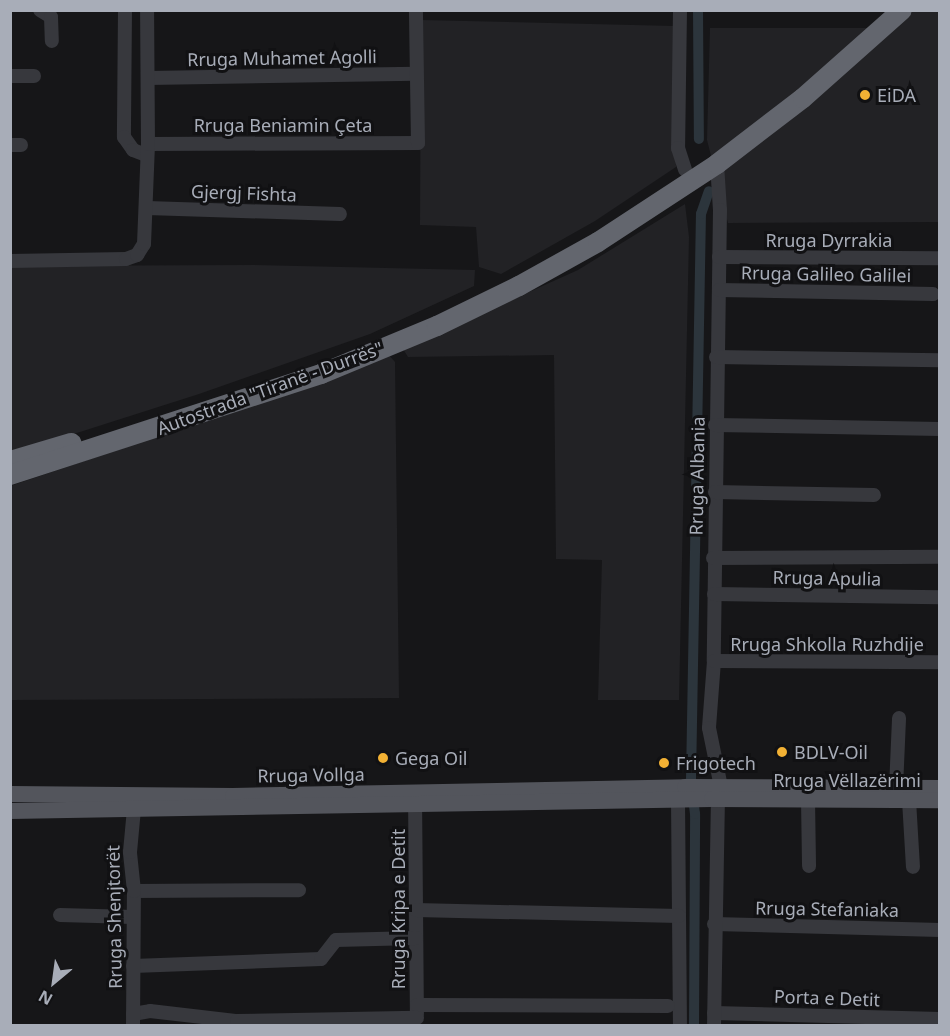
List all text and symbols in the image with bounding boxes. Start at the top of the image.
street label: Rruga Muhamet Agolli [187,46,377,70]
place label: EiDA [877,84,916,106]
marker: EiDA [858,88,872,102]
street label: Rruga Beniamin Çeta [194,114,372,136]
street label: Gjergj Fishta [191,180,297,206]
street label: Rruga Dyrrakia [766,229,892,251]
street label: Rruga Galileo Galilei [741,262,911,286]
street label: Autostrada "Tiranë - Durrës" [154,337,386,439]
street label: Rruga Albania [685,416,709,536]
street label: Rruga Apulia [772,566,882,590]
street label: Rruga Shkolla Ruzhdije [730,633,924,655]
place label: BDLV-Oil [794,741,868,763]
marker: BDLV-Oil [775,745,789,759]
place label: Gega Oil [395,747,467,769]
marker: Gega Oil [376,751,390,765]
place label: Frigotech [676,752,756,774]
marker: Frigotech [657,756,671,770]
street label: Rruga Vollga [257,763,365,787]
street label: Rruga Vëllazërimi [773,769,921,791]
street label: Rruga Kripa e Detit [387,829,409,989]
street label: Rruga Shenjtorët [102,845,126,989]
street label: Rruga Stefaniaka [755,897,899,921]
north arrow [24,952,84,1012]
text: N [34,985,56,1011]
street label: Porta e Detit [774,985,880,1011]

